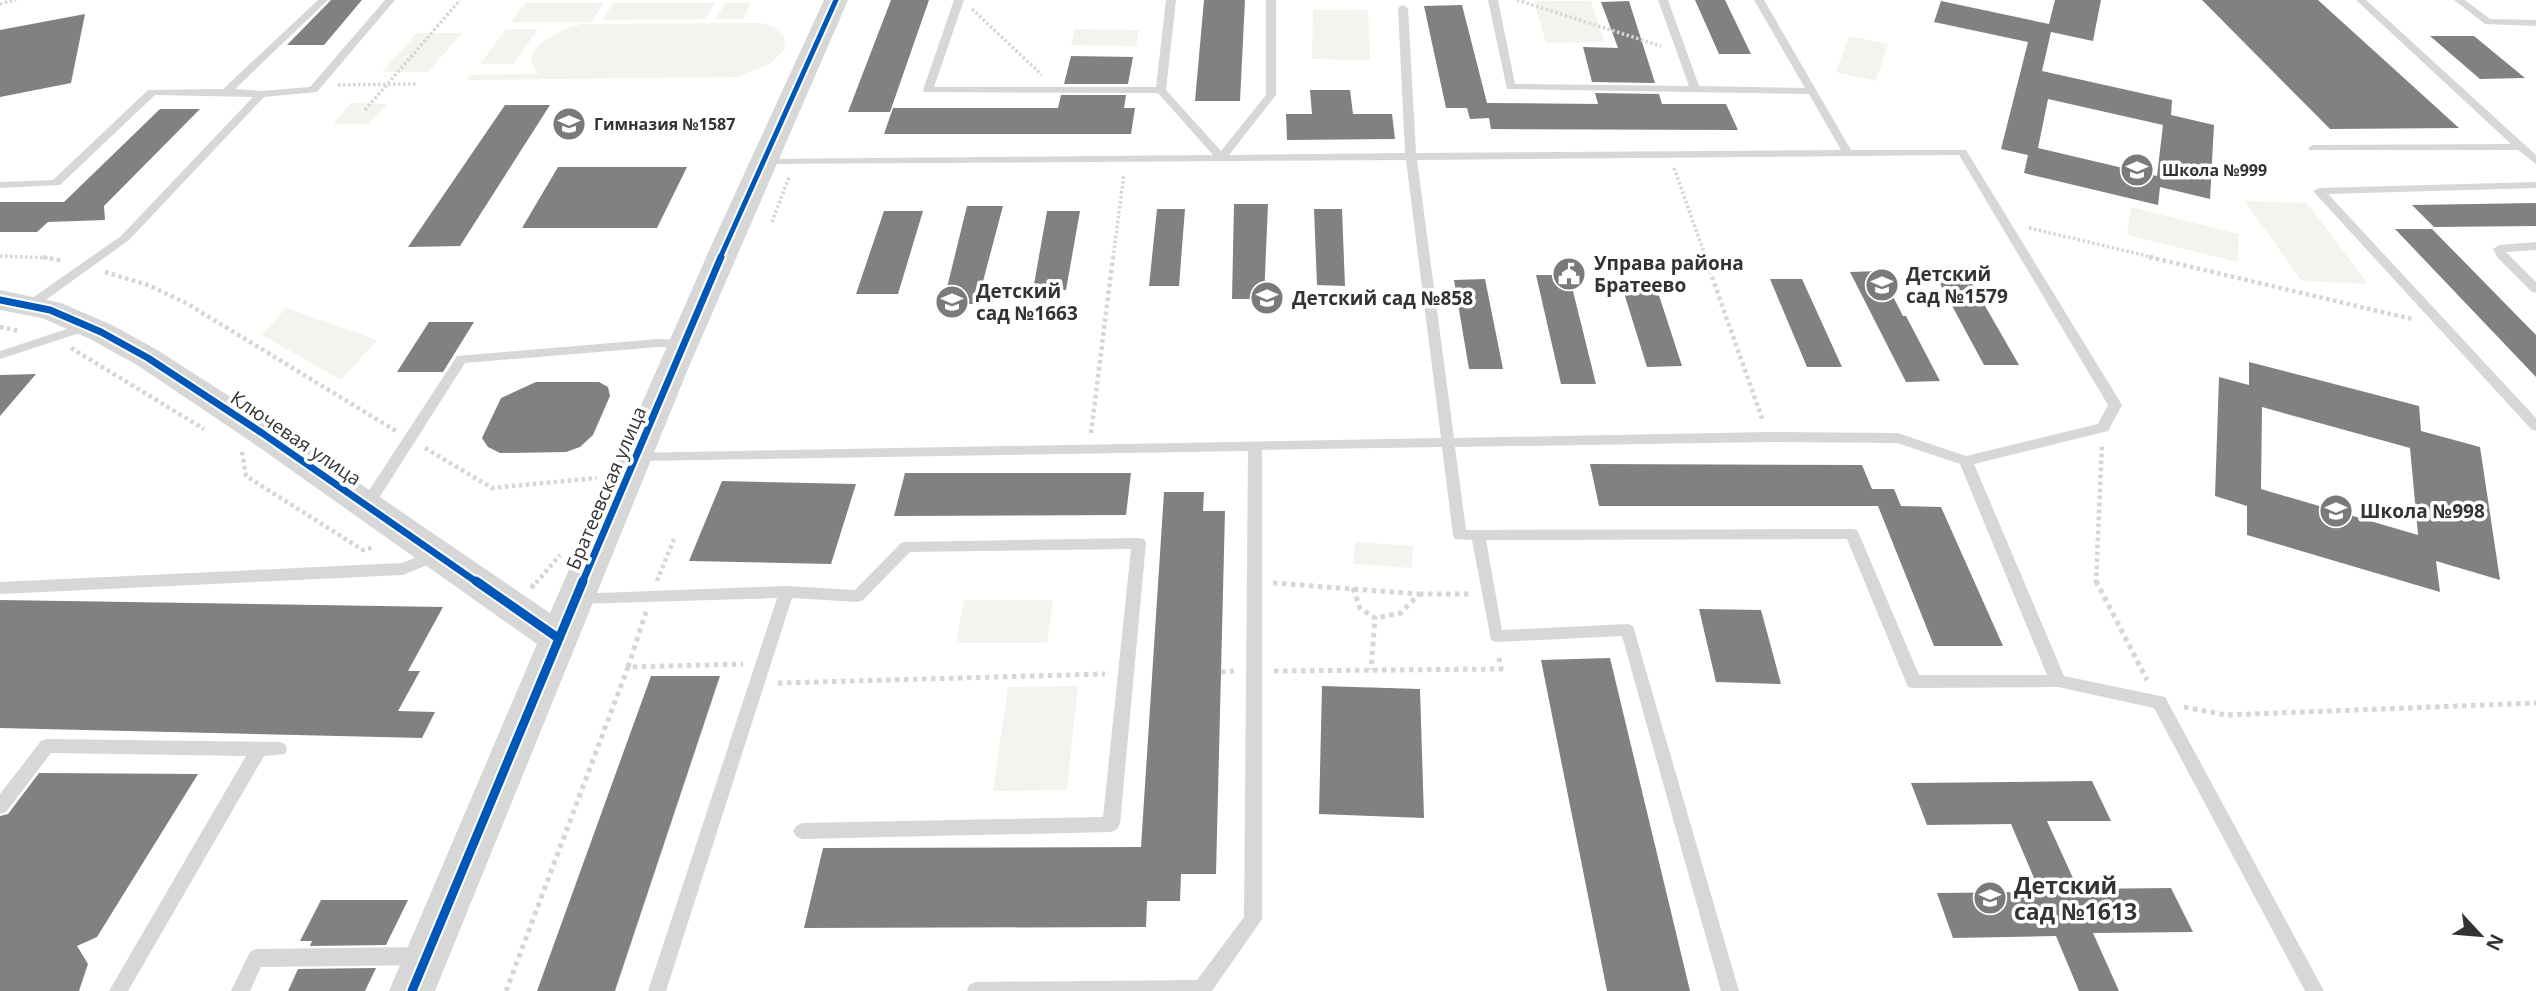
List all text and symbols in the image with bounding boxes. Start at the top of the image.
school or university icon: Гимназия №1587 [550,105,588,143]
place label: Гимназия №1587 [594,113,735,135]
school or university icon: Школа №999 [2118,151,2156,189]
place label: Школа №999 [2162,159,2267,181]
place label: Управа района Братеево [1594,250,1744,298]
public building icon: Управа района Братеево [1550,255,1588,293]
place label: Детский сад №1579 [1906,261,2008,309]
school or university icon: Детский сад №1579 [1863,266,1901,304]
place label: Детский сад №1663 [976,278,1078,326]
school or university icon: Детский сад №858 [1248,279,1286,317]
school or university icon: Детский сад №1663 [933,283,971,321]
place label: Детский сад №858 [1292,285,1473,311]
street label: Ключевая улица [226,385,366,491]
street label: Братеевская улица [560,402,652,574]
school or university icon: Школа №998 [2317,492,2355,530]
place label: Школа №998 [2360,498,2485,524]
place label: Детский сад №1613 [2014,869,2137,927]
school or university icon: Детский сад №1613 [1971,879,2009,917]
north arrow [2445,900,2515,970]
text: N [2480,930,2510,955]

